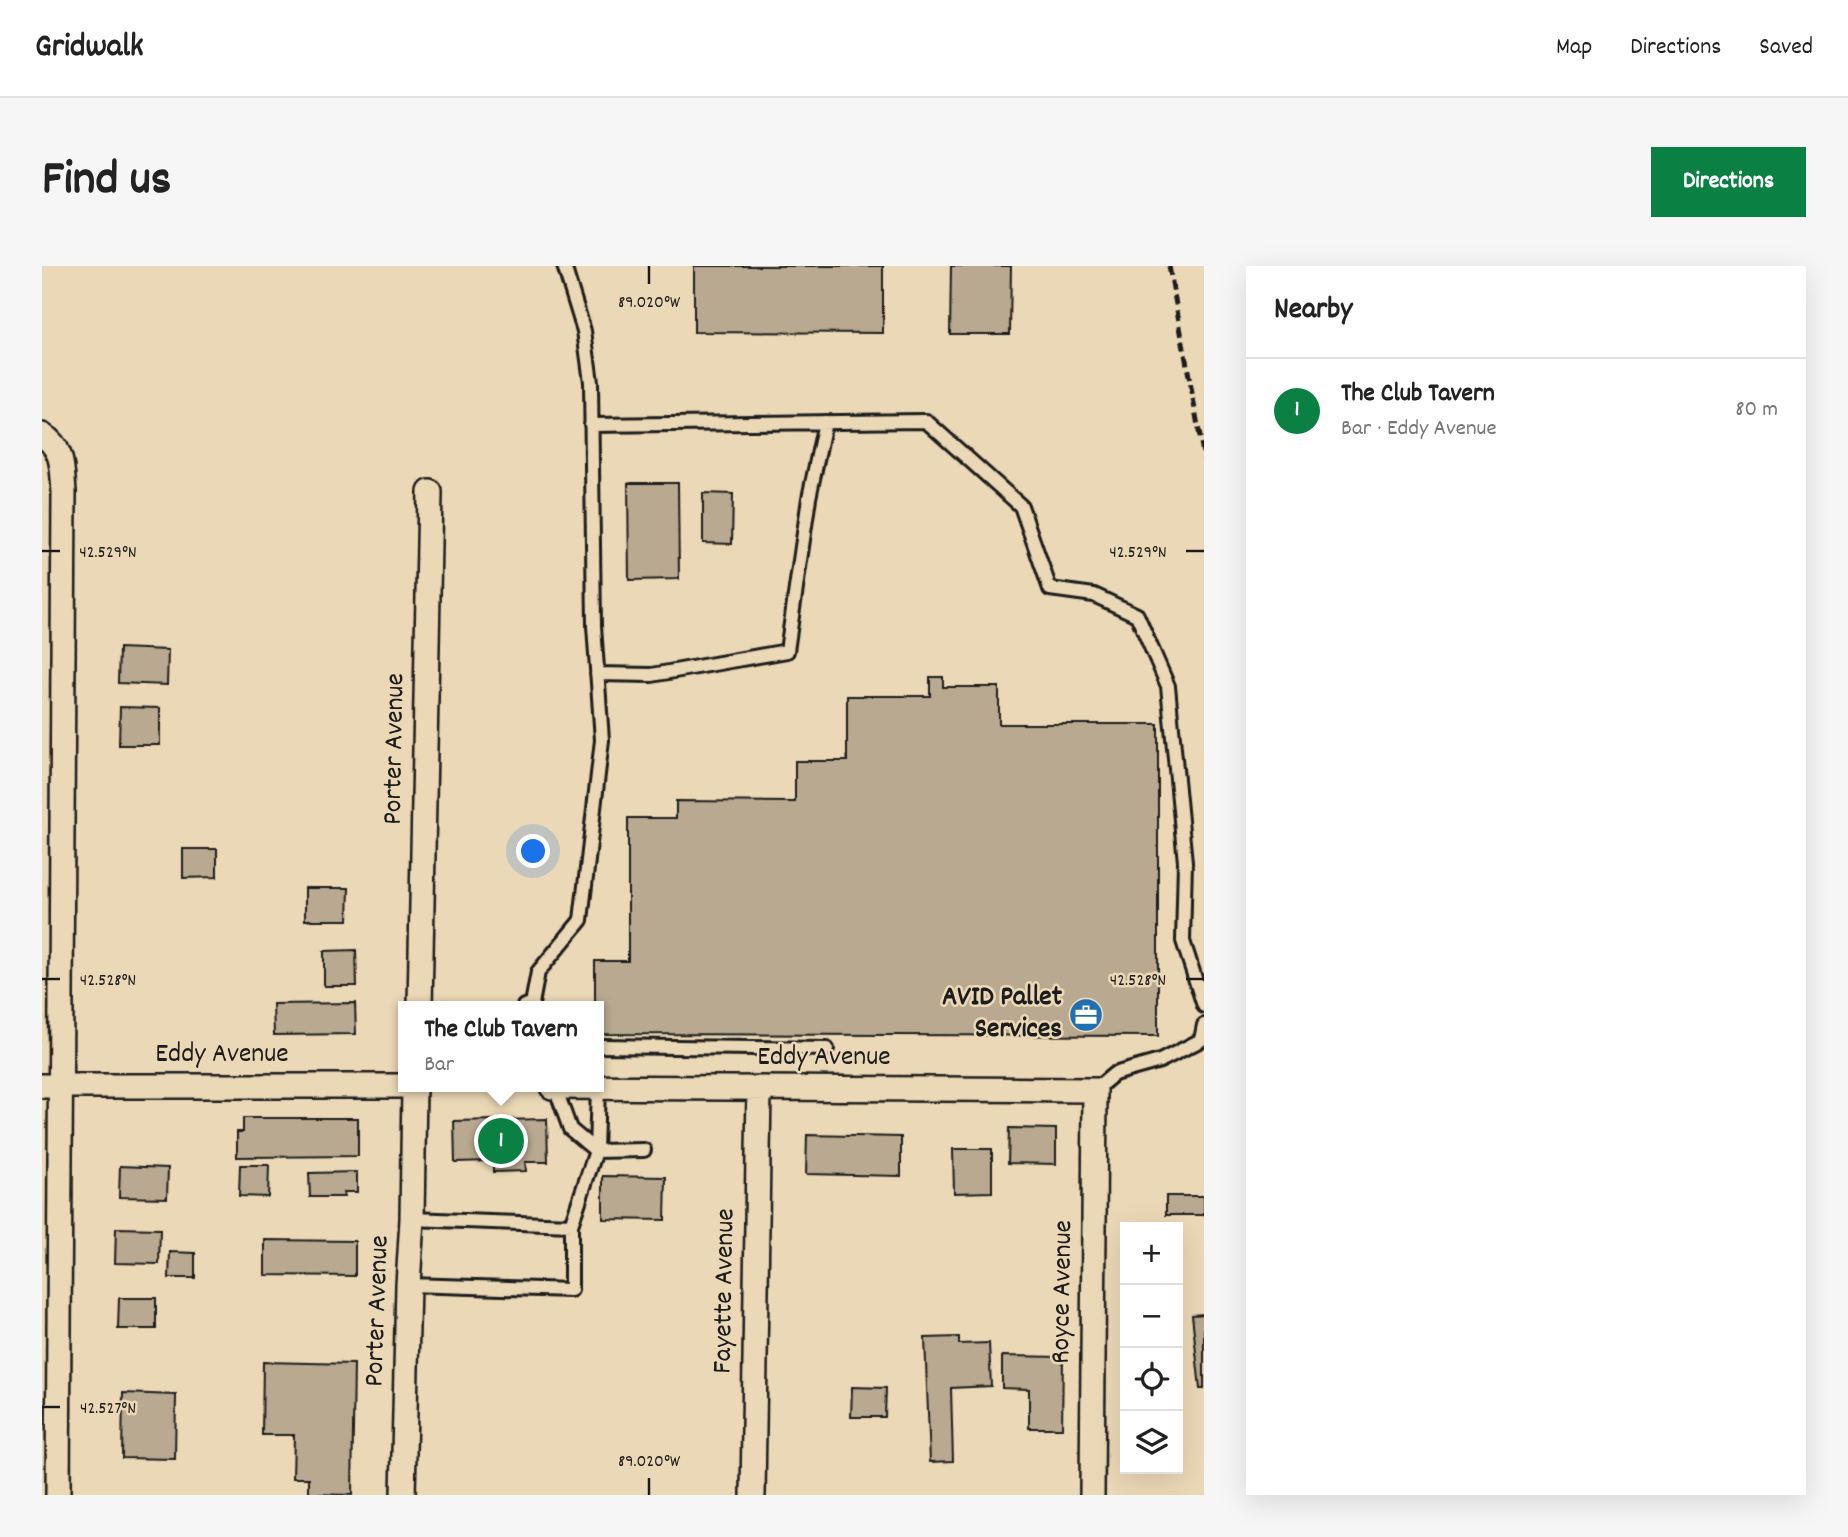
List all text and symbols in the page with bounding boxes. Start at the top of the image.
text: Gridwalk [35,25,144,72]
text: Map [1556,31,1592,65]
text: Directions [1630,31,1721,65]
text: Saved [1759,31,1813,65]
text: Find us [42,147,171,217]
button: Directions [1651,147,1806,217]
text: Nearby [1274,290,1352,333]
text: 89.020°W [618,291,681,316]
text: The Club Tavern [1341,376,1495,413]
text: 1 [1294,394,1300,427]
text: 80 m [1735,394,1778,427]
text: Bar · Eddy Avenue [1341,413,1497,446]
text: 42.529°N [79,541,137,566]
text: 42.529°N [1109,541,1167,566]
street label: Porter Avenue [375,673,417,825]
your location [516,834,550,868]
text: 42.528°N [80,969,136,994]
text: 42.528°N [1110,969,1166,994]
place label: AVID Pallet Services [942,979,1063,1051]
office icon: AVID Pallet Services [1067,996,1105,1034]
popup [398,1001,604,1092]
text: The Club Tavern [424,1012,578,1049]
street label: Eddy Avenue [155,1036,289,1076]
street label: Eddy Avenue [757,1039,891,1079]
text: Bar [424,1049,454,1082]
pin: 1 [478,1115,524,1167]
street label: Fayette Avenue [705,1208,747,1374]
street label: Royce Avenue [1043,1220,1085,1364]
map controls [1120,1222,1183,1474]
button: + [1120,1222,1183,1285]
street label: Porter Avenue [356,1235,402,1387]
button: − [1120,1285,1183,1348]
button: locate [1120,1348,1183,1411]
text: 42.527°N [80,1397,136,1422]
button: layers [1120,1411,1183,1474]
text: 89.020°W [618,1450,681,1475]

